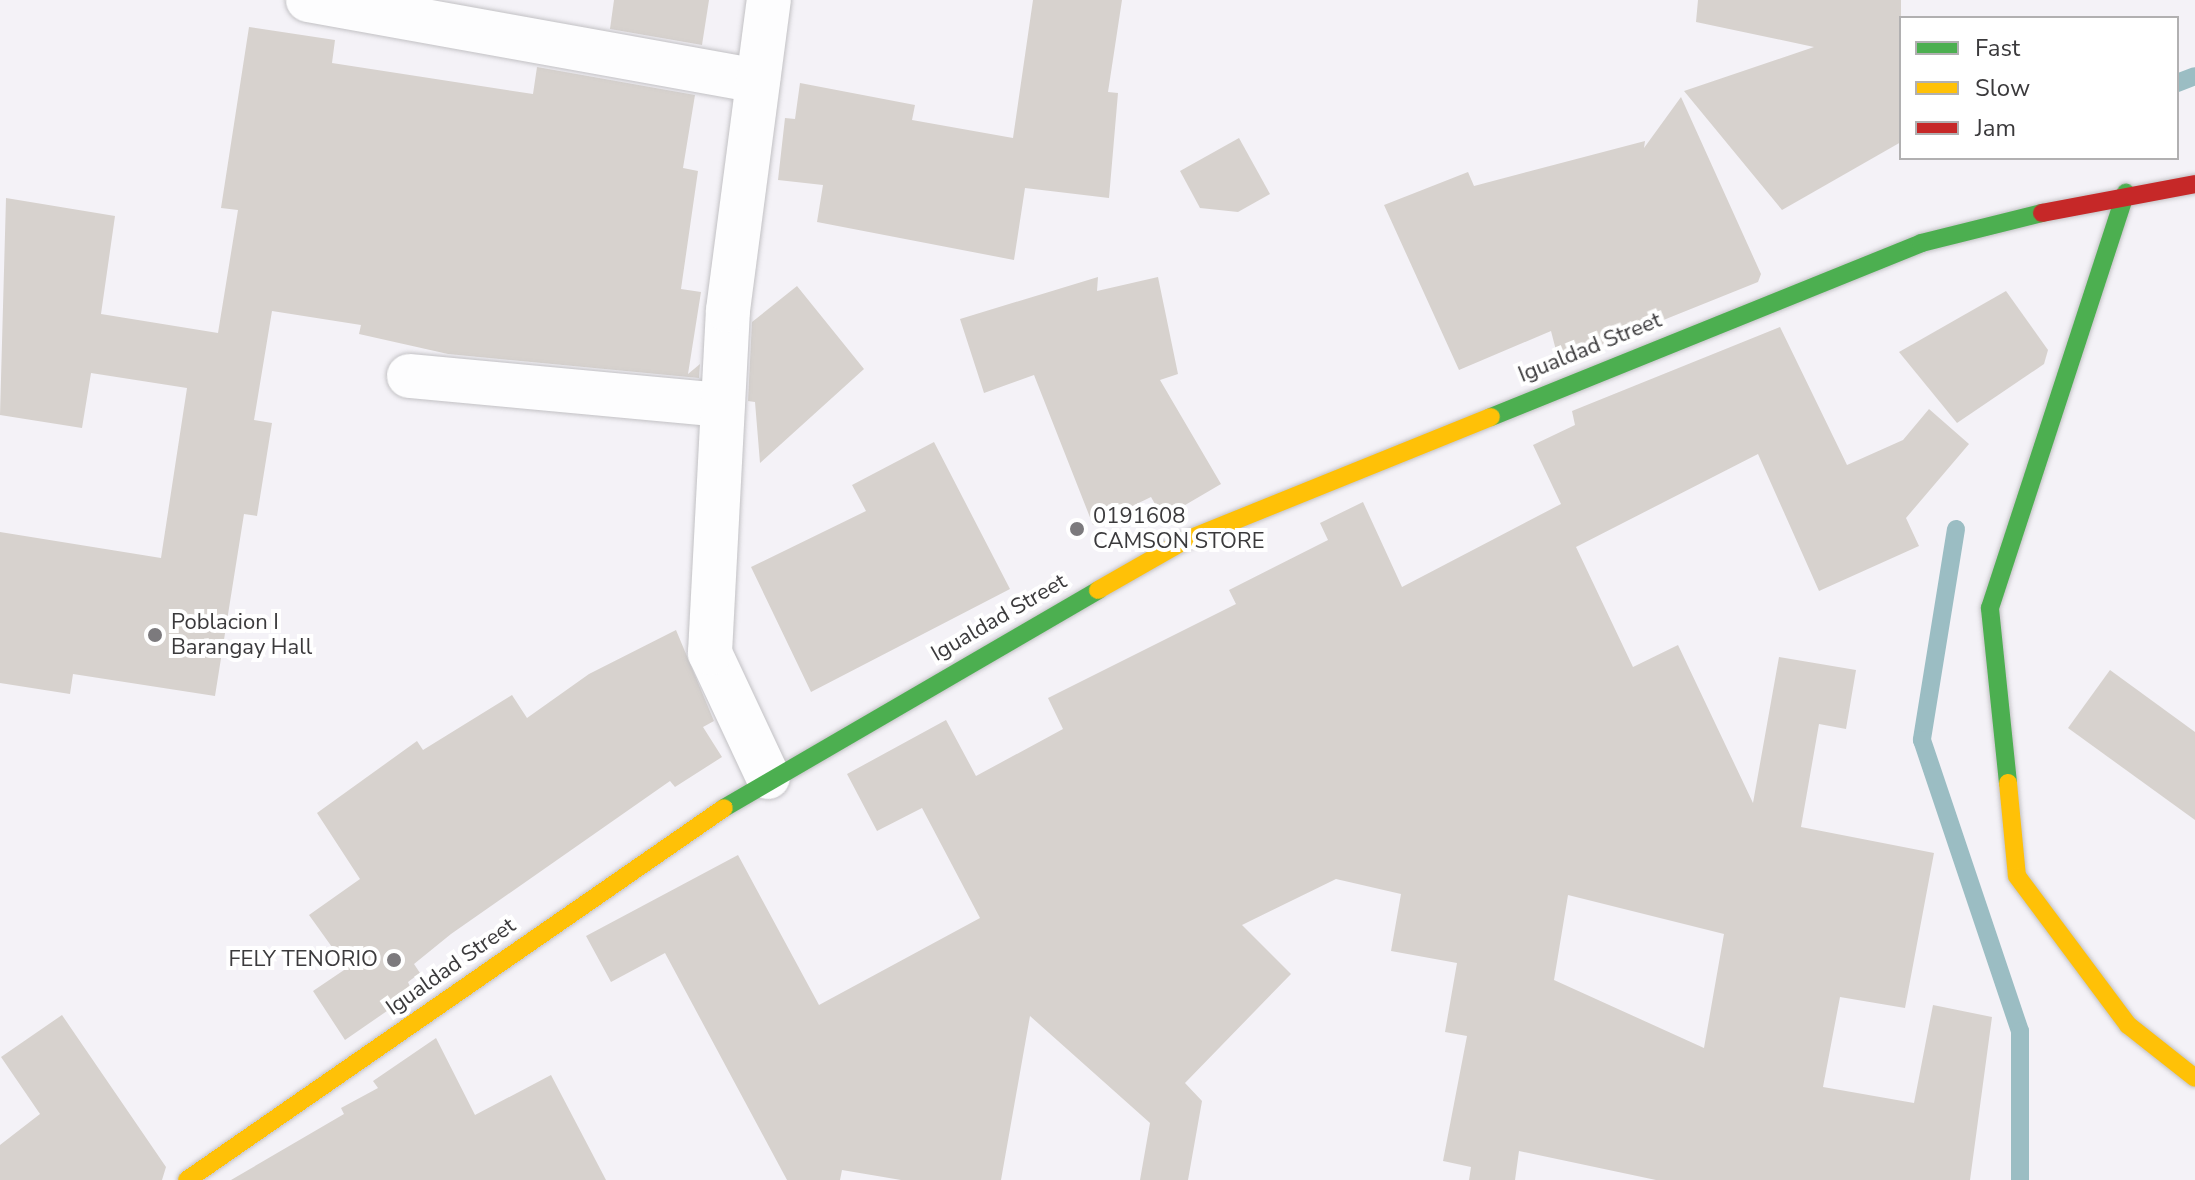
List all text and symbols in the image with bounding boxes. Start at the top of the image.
legend [1899,16,2179,160]
text: Fast [1975,32,2020,64]
text: Slow [1975,72,2030,104]
text: Jam [1975,112,2016,144]
street label: Igualdad Street [1515,307,1665,389]
place label: 0191608 CAMSON STORE [1093,503,1264,554]
marker: 0191608 CAMSON STORE [1068,520,1086,538]
street label: Igualdad Street [927,569,1071,667]
place label: Poblacion I Barangay Hall [171,609,312,660]
marker: Poblacion I Barangay Hall [146,626,164,644]
street label: Igualdad Street [381,913,521,1021]
place label: FELY TENORIO [229,947,378,973]
marker: FELY TENORIO [385,951,403,969]

